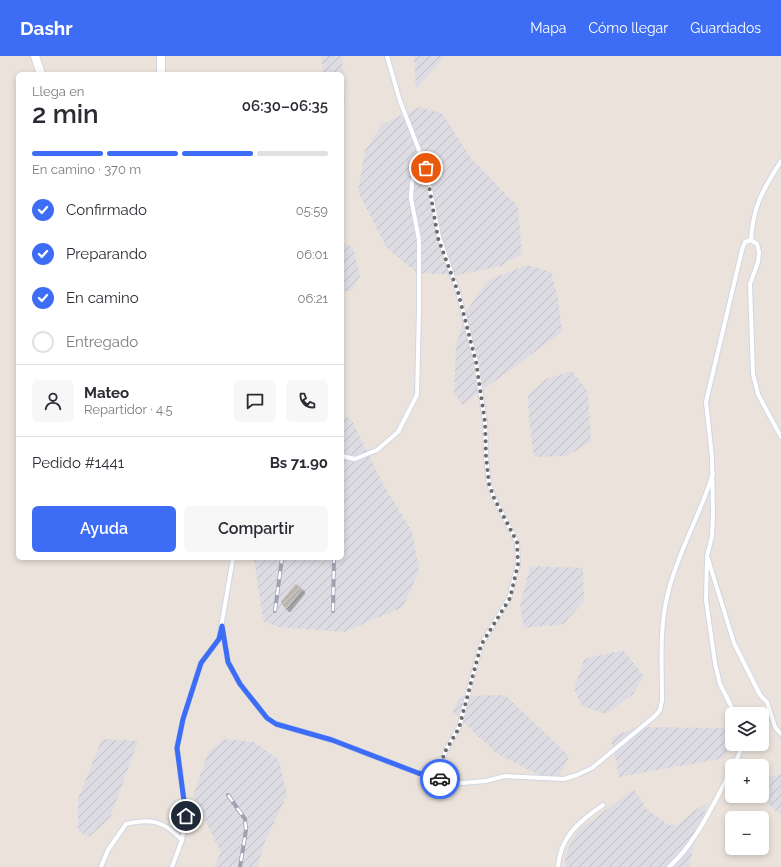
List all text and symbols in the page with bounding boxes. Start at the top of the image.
text: Dashr [20,17,73,39]
text: Mapa [530,20,566,36]
text: Cómo llegar [588,20,668,36]
text: Guardados [690,20,761,36]
text: Llega en [32,84,84,99]
text: 06:30–06:35 [242,97,328,115]
text: 2 min [32,99,99,129]
pin [409,151,443,185]
icon: bag [415,157,437,179]
text: En camino · 370 m [32,162,141,177]
icon: check [32,199,54,221]
text: Confirmado [66,201,147,219]
text: 05:59 [296,203,328,218]
icon: check [32,243,54,265]
text: Preparando [66,245,147,263]
text: 06:01 [296,247,328,262]
icon: check [32,287,54,309]
text: En camino [66,289,139,307]
text: 06:21 [297,291,328,306]
text: Entregado [66,333,138,351]
button: person [32,380,74,422]
button: chat [234,380,276,422]
button: phone [286,380,328,422]
text: Mateo [84,384,129,402]
text: Repartidor · 4.5 [84,402,173,417]
text: Pedido #1441 [32,454,124,472]
text: Bs 71.90 [270,454,328,472]
button: Ayuda [32,506,176,552]
button: Compartir [184,506,328,552]
map controls [725,707,769,855]
button: layers [725,707,769,751]
courier [420,759,460,799]
button: + [725,759,769,803]
icon: car [429,768,451,790]
pin [169,799,203,833]
icon: home [175,805,197,827]
button: − [725,811,769,855]

